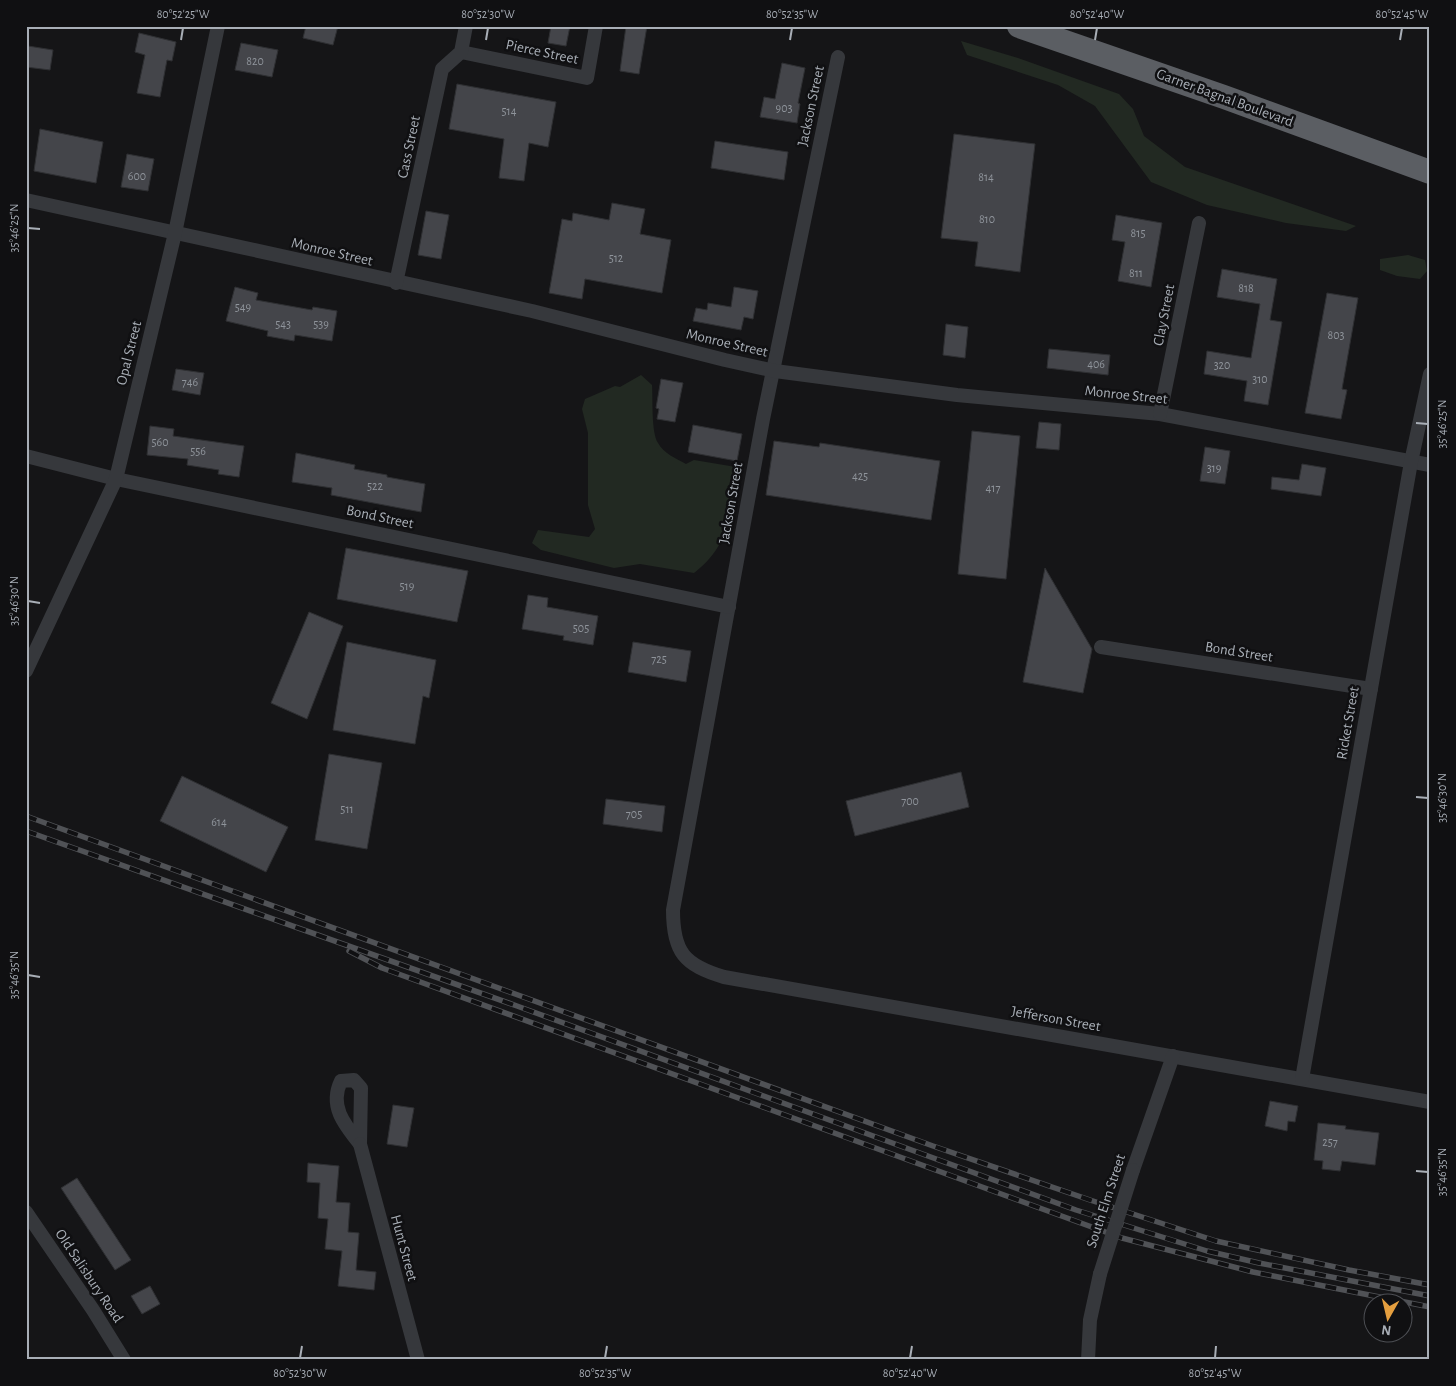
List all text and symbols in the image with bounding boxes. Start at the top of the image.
text: 80°52'25"W [157,8,210,20]
text: 80°52'30"W [461,8,515,20]
text: 80°52'35"W [766,8,818,20]
text: 80°52'40"W [1070,8,1124,20]
text: 80°52'45"W [1375,8,1429,20]
street label: Pierce Street [504,37,580,67]
house number: 820 [246,55,264,67]
street label: Jackson Street [795,64,827,148]
street label: Garner Bagnal Boulevard [1154,66,1296,130]
house number: 903 [776,102,793,114]
house number: 514 [502,105,517,117]
street label: Cass Street [395,114,423,180]
house number: 600 [128,170,146,182]
house number: 814 [978,171,994,183]
text: 35°46'25"N [8,204,20,252]
house number: 810 [979,213,995,225]
house number: 815 [1131,227,1145,239]
street label: Monroe Street [290,235,374,269]
house number: 512 [609,252,624,264]
house number: 811 [1129,267,1143,279]
house number: 818 [1238,282,1254,294]
street label: Clay Street [1151,283,1177,347]
house number: 549 [235,301,252,313]
house number: 543 [275,318,291,330]
house number: 539 [313,318,329,330]
street label: Opal Street [114,319,144,387]
street label: Monroe Street [685,326,769,360]
house number: 803 [1328,329,1345,341]
house number: 406 [1087,358,1105,370]
house number: 320 [1214,359,1230,371]
house number: 310 [1252,373,1268,385]
house number: 746 [182,376,199,388]
street label: Monroe Street [1084,383,1168,407]
text: 35°46'25"N [1436,400,1448,448]
house number: 560 [152,436,169,448]
house number: 556 [190,445,206,457]
street label: Jackson Street [716,461,746,545]
house number: 319 [1207,462,1222,474]
house number: 425 [852,470,868,482]
house number: 522 [367,480,384,492]
house number: 417 [986,482,1000,494]
street label: Bond Street [345,503,415,531]
text: 35°46'30"N [8,576,20,626]
house number: 519 [400,580,415,592]
house number: 505 [573,622,589,634]
street label: Bond Street [1204,639,1274,665]
house number: 725 [651,653,667,665]
street label: Ricket Street [1334,685,1362,761]
text: 35°46'30"N [1436,773,1448,823]
house number: 700 [901,795,919,807]
house number: 511 [340,803,354,815]
house number: 705 [626,808,642,820]
house number: 614 [211,816,227,828]
text: 35°46'35"N [8,951,20,999]
street label: Jefferson Street [1010,1004,1102,1034]
house number: 257 [1322,1136,1338,1148]
text: 35°46'35"N [1436,1148,1448,1196]
street label: South Elm Street [1084,1152,1128,1250]
street label: Hunt Street [388,1213,420,1283]
street label: Old Salisbury Road [52,1227,126,1326]
north arrow [1364,1294,1414,1344]
text: N [1381,1322,1392,1337]
text: 80°52'30"W [273,1367,327,1379]
text: 80°52'35"W [579,1367,631,1379]
text: 80°52'40"W [883,1367,937,1379]
text: 80°52'45"W [1188,1367,1242,1379]

